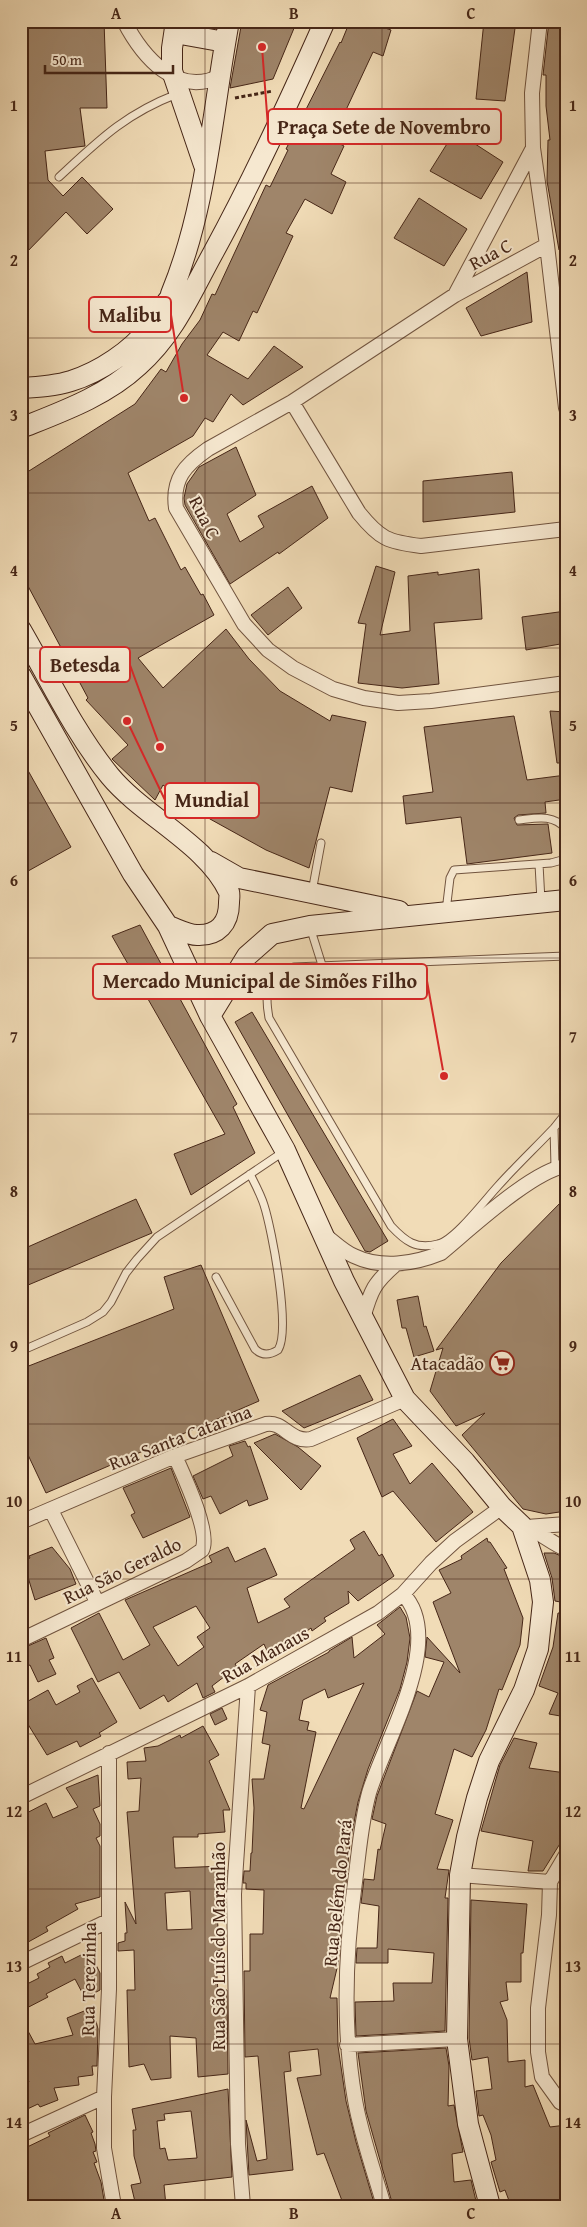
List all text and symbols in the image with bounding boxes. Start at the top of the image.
text: A [111,1,122,25]
text: B [289,1,299,25]
text: C [466,1,476,25]
scale bar [45,42,172,74]
text: 50 m [52,49,83,70]
text: 1 [10,93,18,117]
text: 1 [569,93,577,117]
callout: Praça Sete de Novembro [268,109,501,144]
text: Praça Sete de Novembro [277,112,491,141]
street label: Rua C [464,231,516,277]
text: 2 [10,248,18,272]
text: 2 [569,248,577,272]
callout: Malibu [89,297,171,332]
text: Malibu [99,300,162,329]
text: 3 [10,403,18,427]
text: 3 [569,403,577,427]
street label: Rua C [182,491,228,543]
text: 4 [10,558,18,582]
text: 4 [569,558,577,582]
callout: Betesda [40,647,130,682]
text: Betesda [50,650,121,679]
text: 5 [10,713,18,737]
text: 5 [569,713,577,737]
callout: Mundial [165,783,259,818]
text: Mundial [175,785,249,814]
text: 6 [10,868,18,892]
text: 6 [569,868,577,892]
callout: Mercado Municipal de Simões Filho [93,964,427,999]
text: Mercado Municipal de Simões Filho [103,966,418,995]
text: 7 [10,1024,18,1048]
text: 7 [569,1024,577,1048]
text: 8 [10,1179,18,1203]
text: 8 [569,1179,577,1203]
text: 9 [10,1334,18,1358]
text: 9 [569,1334,577,1358]
place label: Atacadão [411,1349,484,1377]
supermarket icon: Atacadão [489,1350,515,1376]
street label: Rua Santa Catarina [104,1397,256,1477]
text: 10 [6,1489,22,1513]
text: 10 [565,1489,581,1513]
street label: Rua São Geraldo [58,1529,186,1611]
street label: Rua Manaus [216,1618,314,1690]
text: 11 [6,1644,22,1668]
text: 11 [565,1644,581,1668]
text: 12 [6,1799,22,1823]
text: 12 [565,1799,581,1823]
street label: Rua Belém do Pará [315,1818,359,1968]
street label: Rua São Luís do Maranhão [204,1842,232,2050]
street label: Rua Terezinha [73,1922,103,2036]
text: 13 [6,1954,22,1978]
text: 13 [565,1954,581,1978]
text: 14 [6,2110,22,2134]
text: 14 [565,2110,581,2134]
text: A [111,2201,122,2225]
text: B [289,2201,299,2225]
text: C [466,2201,476,2225]

